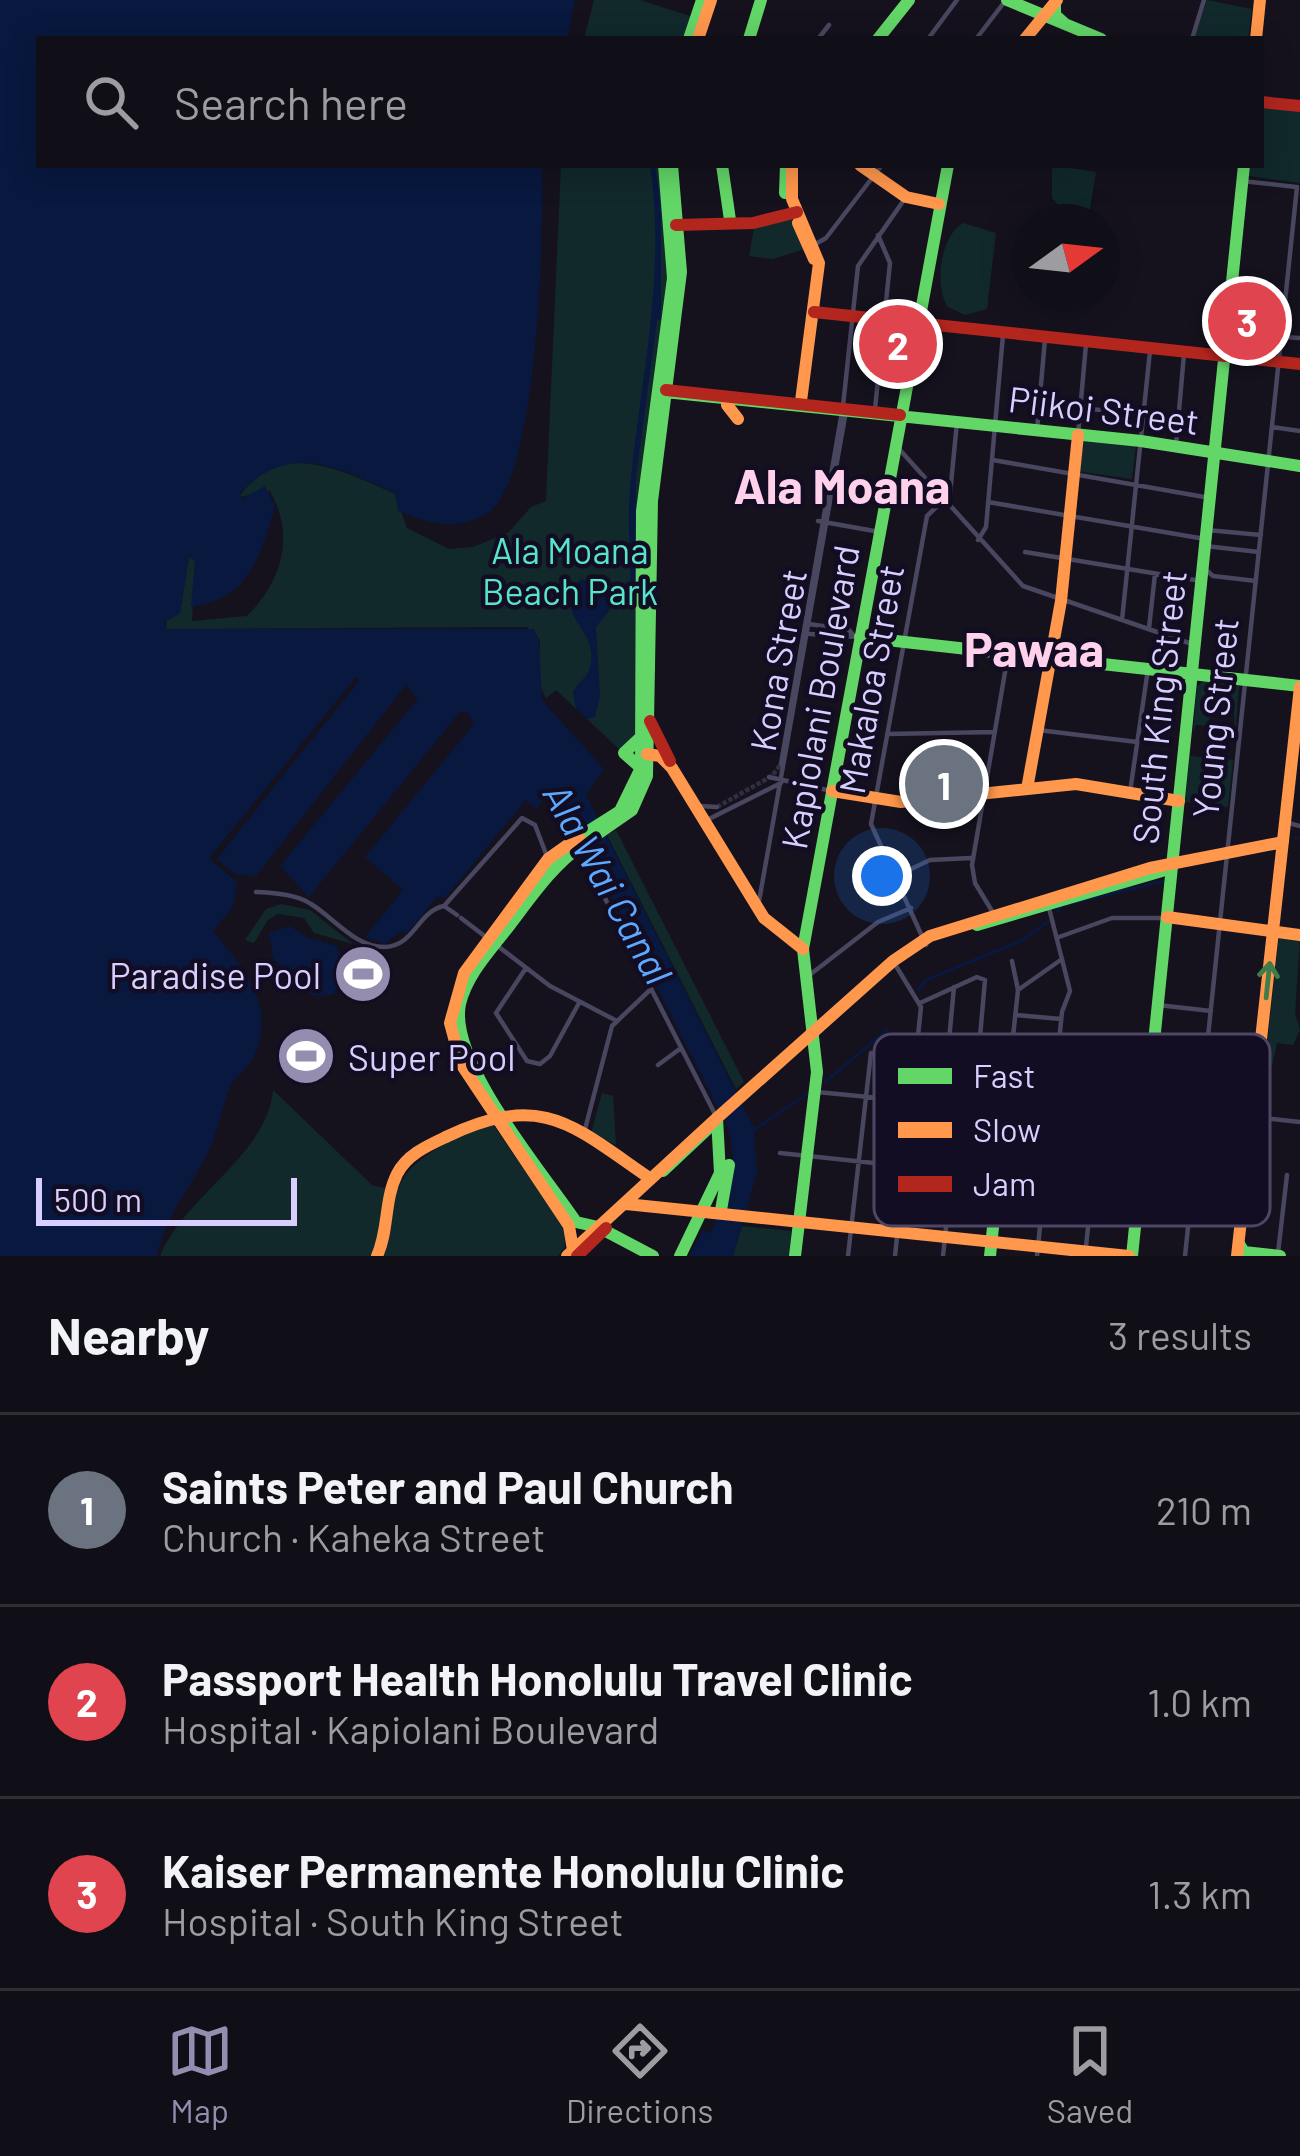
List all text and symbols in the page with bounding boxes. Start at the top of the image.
search box [36,36,1264,168]
icon: search [78,69,144,135]
text: Search here [174,75,408,129]
north arrow [1012,204,1120,312]
pin: 3 [1208,276,1286,366]
pin: 2 [859,299,937,389]
street label: Piikoi Street [1006,376,1202,442]
district label: Ala Moana [734,456,950,514]
park label: Ala Moana Beach Park [482,528,658,612]
street label: Kapiolani Boulevard [771,542,867,852]
street label: Makaloa Street [829,561,911,797]
street label: Kona Street [740,565,814,755]
street label: South King Street [1122,568,1194,846]
street label: Young Street [1182,616,1246,820]
district label: Pawaa [964,619,1104,677]
pin: 1 [905,739,983,829]
water label: Ala Wai Canal [535,774,684,992]
your location [852,846,912,906]
sports icon: Paradise Pool [332,943,394,1005]
place label: Paradise Pool [109,953,321,996]
one-way arrow [1257,961,1280,1000]
sports icon: Super Pool [275,1025,337,1087]
legend [874,1034,1270,1226]
place label: Super Pool [348,1035,516,1078]
text: Fast [973,1055,1035,1095]
text: Slow [973,1109,1041,1149]
text: Jam [973,1163,1036,1203]
scale bar [36,1172,297,1225]
text: 500 m [54,1179,142,1219]
text: Nearby [48,1304,209,1365]
text: 3 results [1108,1311,1252,1358]
text: Saints Peter and Paul Church [162,1459,734,1513]
text: 1 [80,1486,94,1533]
text: 210 m [1156,1486,1252,1533]
text: Church · Kaheka Street [162,1513,545,1560]
text: Passport Health Honolulu Travel Clinic [162,1651,913,1705]
text: 2 [76,1678,98,1725]
text: 1.0 km [1147,1678,1252,1725]
text: Hospital · Kapiolani Boulevard [162,1705,659,1752]
text: Kaiser Permanente Honolulu Clinic [162,1843,844,1897]
text: 3 [76,1870,98,1917]
text: 1.3 km [1148,1870,1252,1917]
text: Hospital · South King Street [162,1897,624,1944]
tab: Map [167,2018,233,2130]
tab: Directions [566,2018,713,2130]
tab: Saved [1047,2018,1133,2130]

